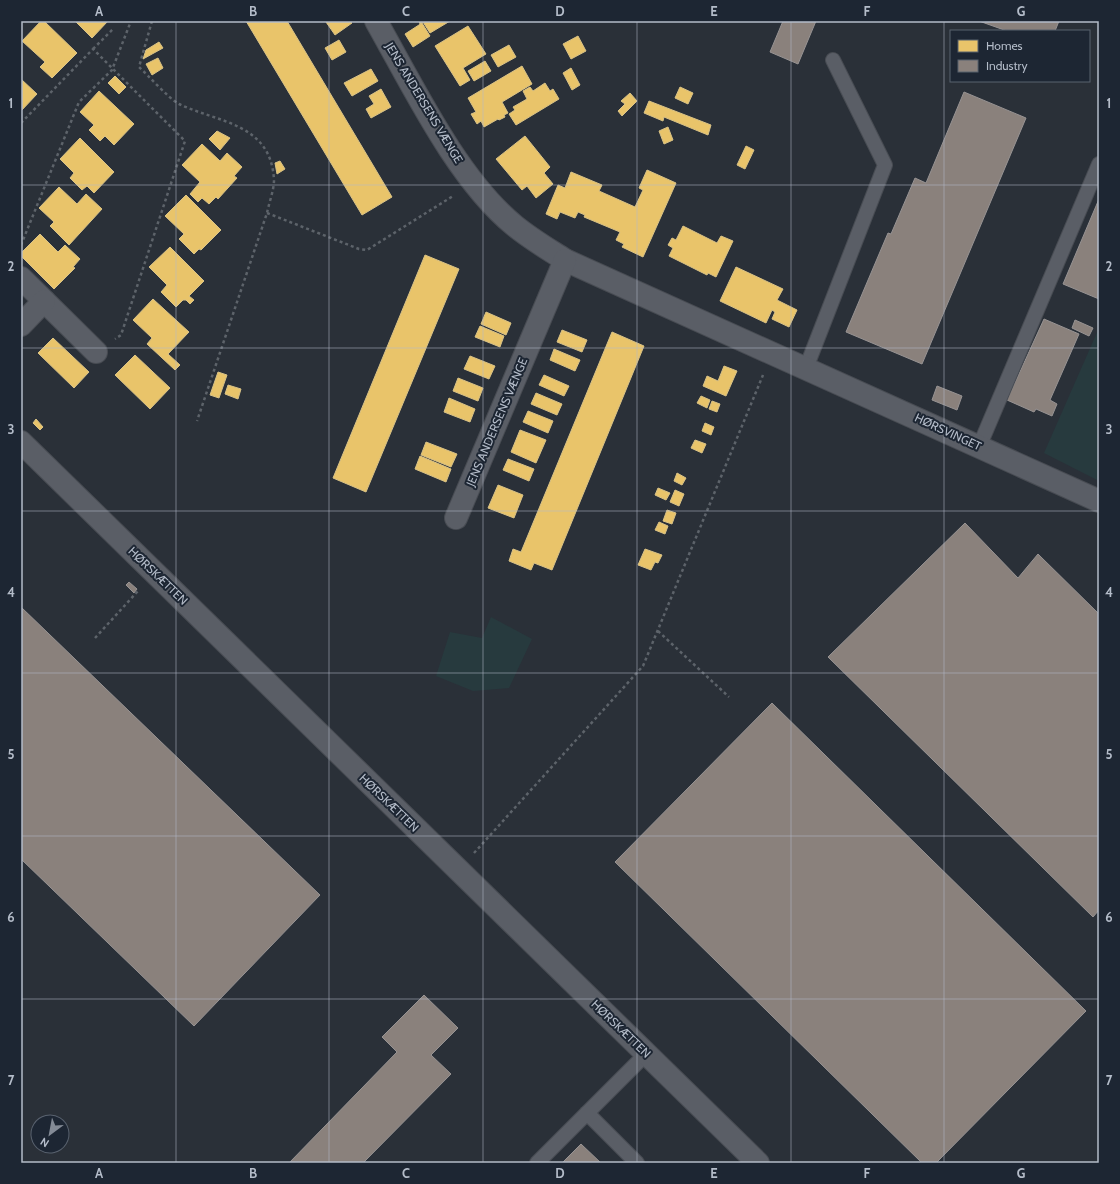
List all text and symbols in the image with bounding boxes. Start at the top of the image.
text: A [95,3,104,19]
text: B [249,3,257,19]
text: C [402,3,410,19]
text: D [555,3,565,19]
text: E [710,3,718,19]
text: F [864,3,871,19]
text: G [1017,3,1026,19]
legend [950,30,1090,82]
text: Homes [986,38,1023,53]
street label: JENS ANDERSENS VÆNGE [382,39,467,166]
text: Industry [986,58,1027,73]
text: 1 [9,95,13,111]
text: 1 [1107,95,1111,111]
text: 2 [8,258,15,274]
text: 2 [1106,258,1113,274]
street label: JENS ANDERSENS VÆNGE [462,355,531,489]
street label: HØRSVINGET [912,410,985,454]
text: 3 [7,421,15,437]
text: 3 [1105,421,1113,437]
street label: HØRSKÆTTEN [125,543,191,608]
text: 4 [7,584,15,600]
text: 4 [1105,584,1113,600]
text: 5 [8,746,15,762]
text: 5 [1106,746,1113,762]
street label: HØRSKÆTTEN [356,770,422,835]
text: 6 [7,909,15,925]
text: 6 [1105,909,1113,925]
street label: HØRSKÆTTEN [588,996,654,1061]
text: 7 [8,1072,15,1088]
text: 7 [1106,1072,1113,1088]
north arrow [30,1114,70,1154]
text: N [38,1134,52,1150]
text: A [95,1165,104,1181]
text: B [249,1165,257,1181]
text: C [402,1165,410,1181]
text: D [555,1165,565,1181]
text: E [710,1165,718,1181]
text: F [864,1165,871,1181]
text: G [1017,1165,1026,1181]

